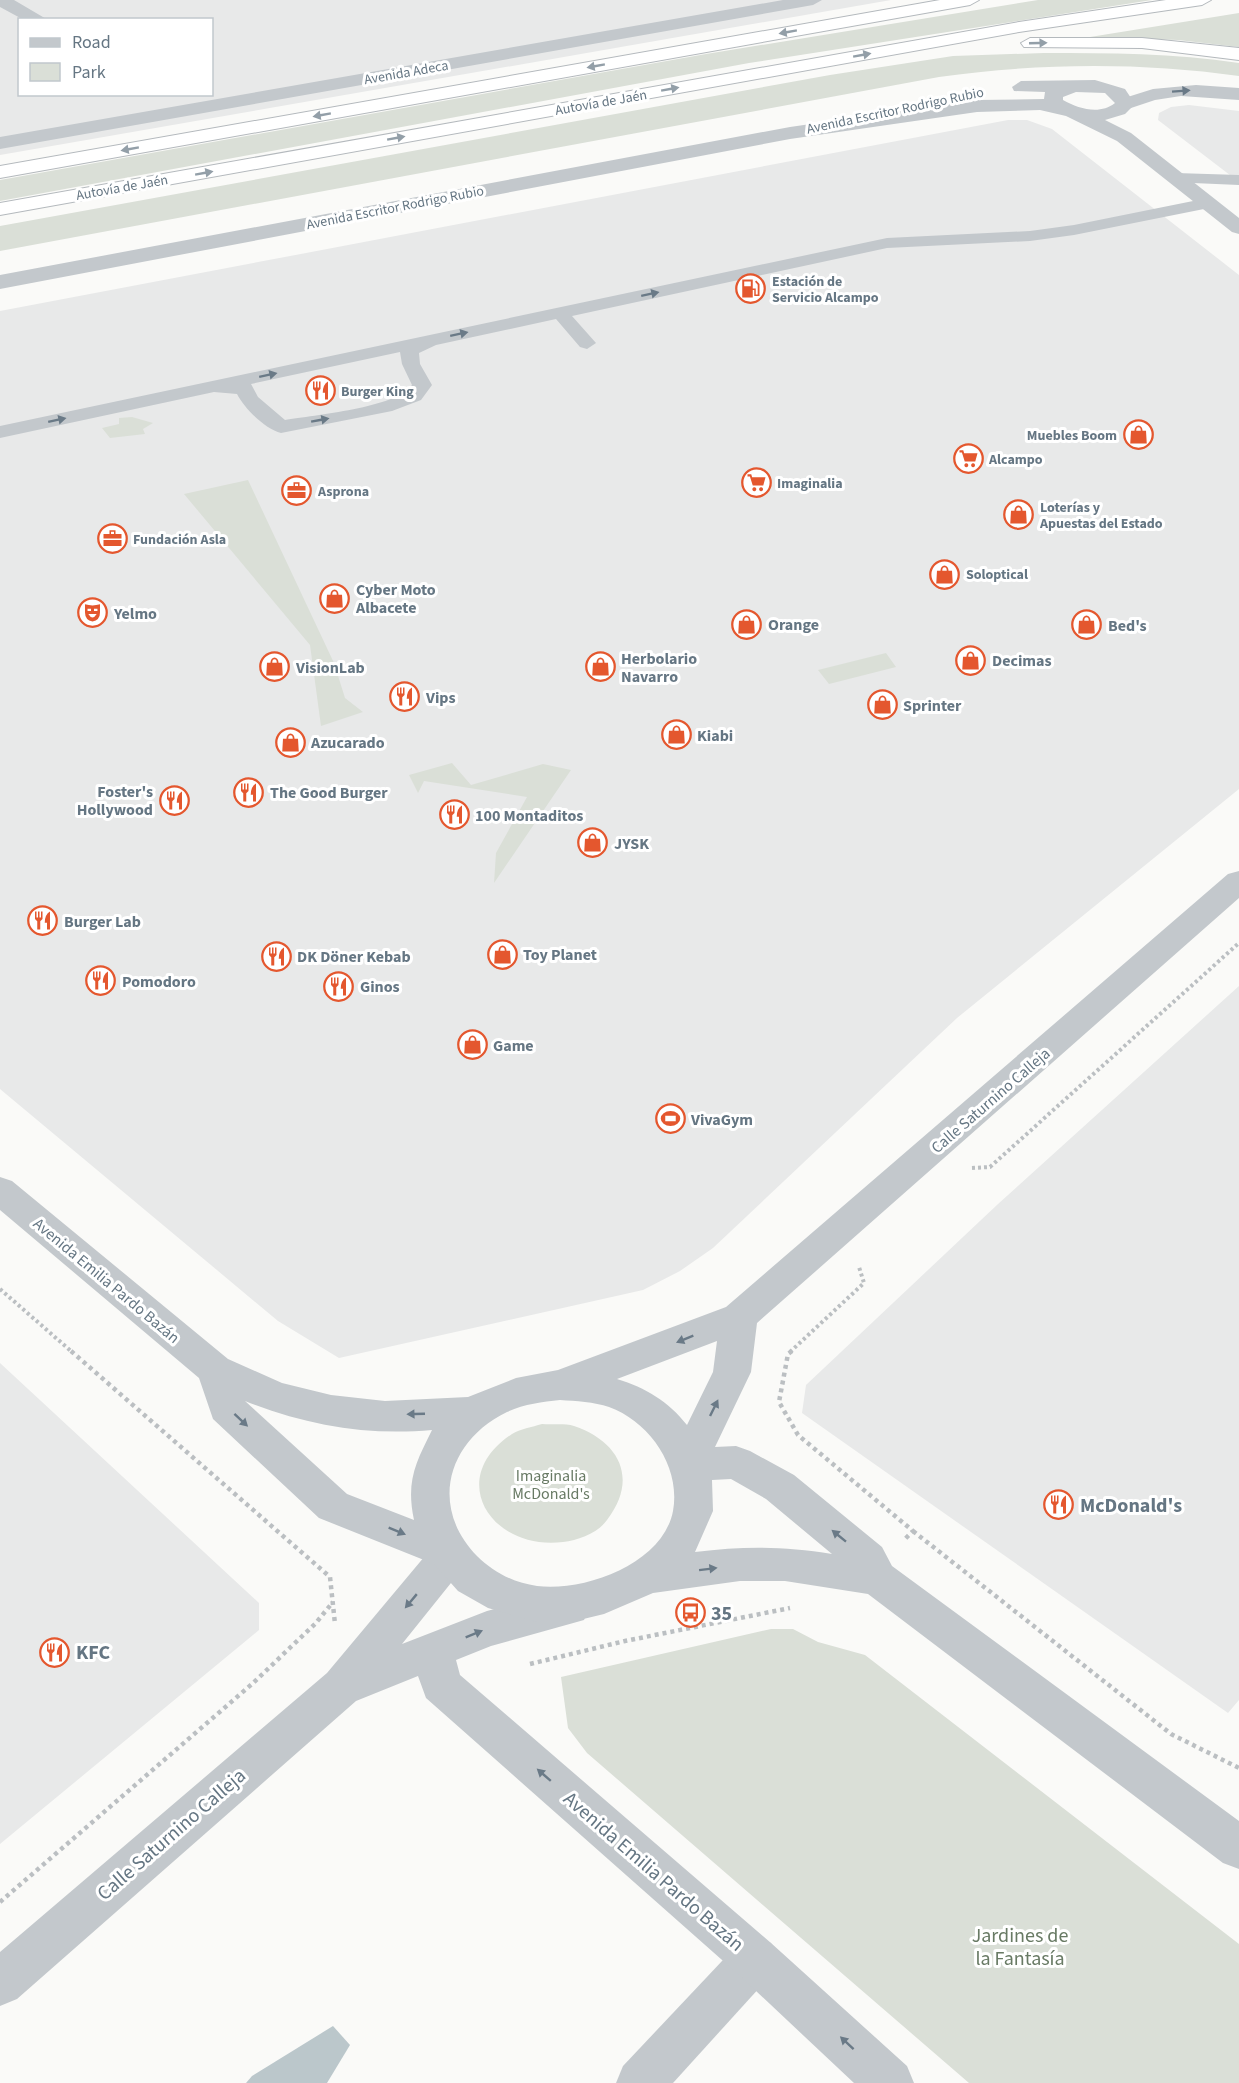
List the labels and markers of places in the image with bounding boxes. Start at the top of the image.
place label: Estación de Servicio Alcampo [772,272,879,308]
fuel station icon: Estación de Servicio Alcampo [735,273,767,305]
restaurant icon: Burger King [304,375,336,407]
place label: Burger King [341,382,414,402]
shop icon: Muebles Boom [1122,419,1154,451]
place label: Muebles Boom [1027,426,1117,446]
supermarket icon: Alcampo [952,443,984,475]
place label: Alcampo [988,450,1043,470]
supermarket icon: Imaginalia [740,467,772,499]
place label: Imaginalia [777,474,843,494]
office icon: Asprona [281,475,313,507]
place label: Asprona [317,482,369,502]
place label: Loterías y Apuestas del Estado [1039,498,1163,534]
shop icon: Loterías y Apuestas del Estado [1003,499,1035,531]
office icon: Fundación Asla [96,523,128,555]
place label: Fundación Asla [133,530,226,550]
shop icon: Soloptical [929,558,961,590]
place label: Soloptical [966,565,1028,585]
place label: Cyber Moto Albacete [355,579,436,619]
shop icon: Cyber Moto Albacete [319,582,351,614]
theatre icon: Yelmo [77,597,109,629]
place label: Yelmo [113,603,157,625]
shop icon: Orange [731,608,763,640]
shop icon: Bed's [1071,609,1103,641]
place label: Orange [768,614,819,636]
place label: Bed's [1108,615,1147,637]
shop icon: Decimas [955,644,987,676]
place label: Herbolario Navarro [621,648,697,688]
place label: Decimas [992,650,1052,672]
shop icon: VisionLab [259,651,291,683]
shop icon: Herbolario Navarro [584,651,616,683]
place label: VisionLab [295,657,365,679]
restaurant icon: Vips [389,681,421,713]
place label: Vips [425,687,456,709]
shop icon: Sprinter [866,689,898,721]
place label: Sprinter [903,695,962,717]
shop icon: Kiabi [660,719,692,751]
place label: Kiabi [697,725,733,747]
shop icon: Azucarado [274,726,306,758]
place label: Azucarado [310,732,385,754]
restaurant icon: The Good Burger [233,776,265,808]
place label: Foster's Hollywood [77,781,153,821]
place label: The Good Burger [270,782,388,804]
restaurant icon: Foster's Hollywood [158,784,190,816]
restaurant icon: 100 Montaditos [438,799,470,831]
place label: 100 Montaditos [475,805,583,827]
shop icon: JYSK [577,827,609,859]
place label: JYSK [614,833,649,855]
restaurant icon: Burger Lab [27,905,59,937]
place label: Burger Lab [64,911,141,933]
shop icon: Toy Planet [486,938,518,970]
restaurant icon: DK Döner Kebab [260,940,292,972]
place label: Toy Planet [523,944,597,966]
place label: DK Döner Kebab [297,946,411,968]
restaurant icon: Pomodoro [85,965,117,997]
restaurant icon: Ginos [323,970,355,1002]
place label: Pomodoro [122,971,196,993]
place label: Ginos [360,976,400,998]
shop icon: Game [456,1029,488,1061]
place label: Game [493,1035,534,1057]
sports icon: VivaGym [654,1103,686,1135]
place label: VivaGym [690,1109,753,1131]
restaurant icon: McDonald's [1043,1489,1075,1521]
place label: McDonald's [1080,1492,1182,1520]
bus stop icon: 35 [674,1597,706,1629]
place label: 35 [711,1600,732,1628]
restaurant icon: KFC [39,1636,71,1668]
place label: KFC [76,1639,111,1667]

